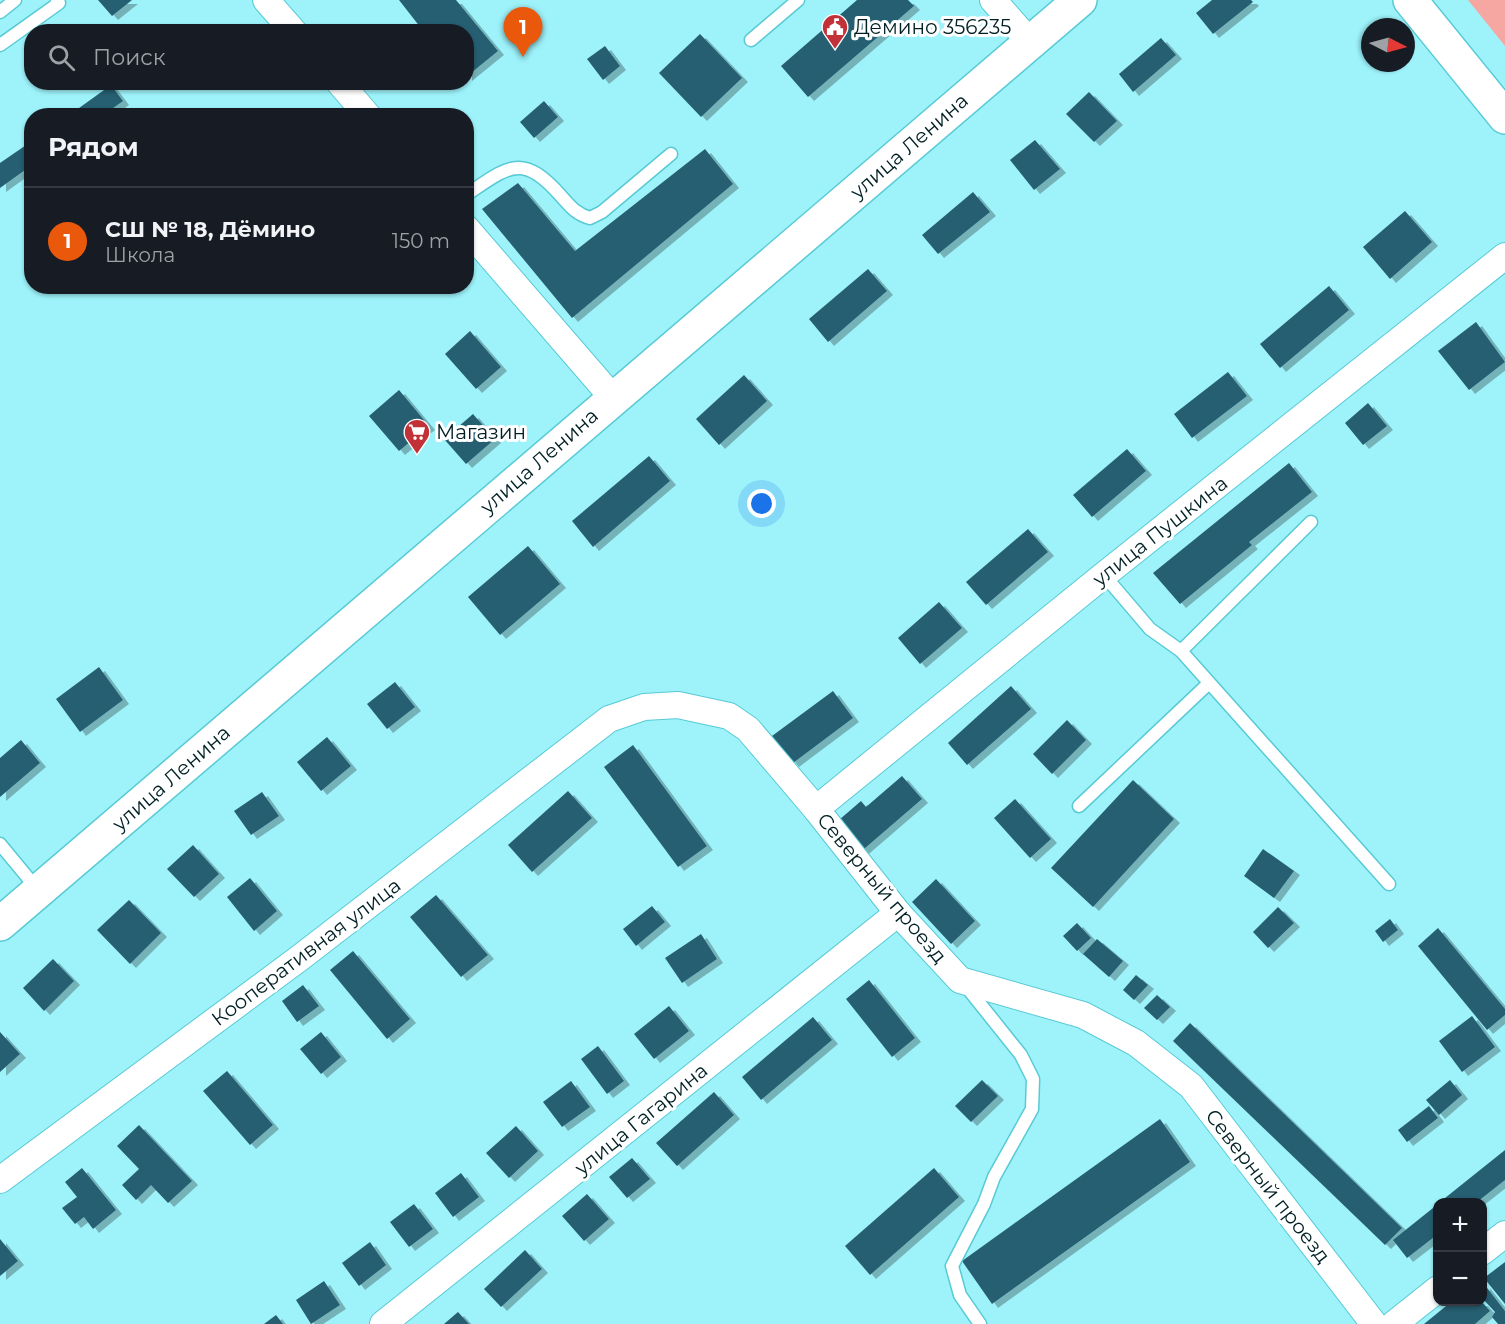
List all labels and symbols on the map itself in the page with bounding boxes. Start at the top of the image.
pin: 1 [504,8,542,57]
public building icon: Демино 356235 [820,12,850,50]
place label: Демино 356235 [854,15,1011,39]
north arrow [1361,18,1415,72]
street label: улица Ленина [844,88,973,204]
street label: улица Ленина [474,403,603,519]
supermarket icon: Магазин [402,417,432,455]
place label: Магазин [436,420,526,444]
street label: улица Пушкина [1087,471,1232,592]
your location [747,489,776,518]
street label: улица Ленина [106,720,235,836]
street label: Северный проезд [812,808,952,968]
street label: Кооперативная улица [207,873,405,1031]
street label: улица Гагарина [569,1058,712,1181]
street label: Северный проезд [1200,1104,1336,1268]

